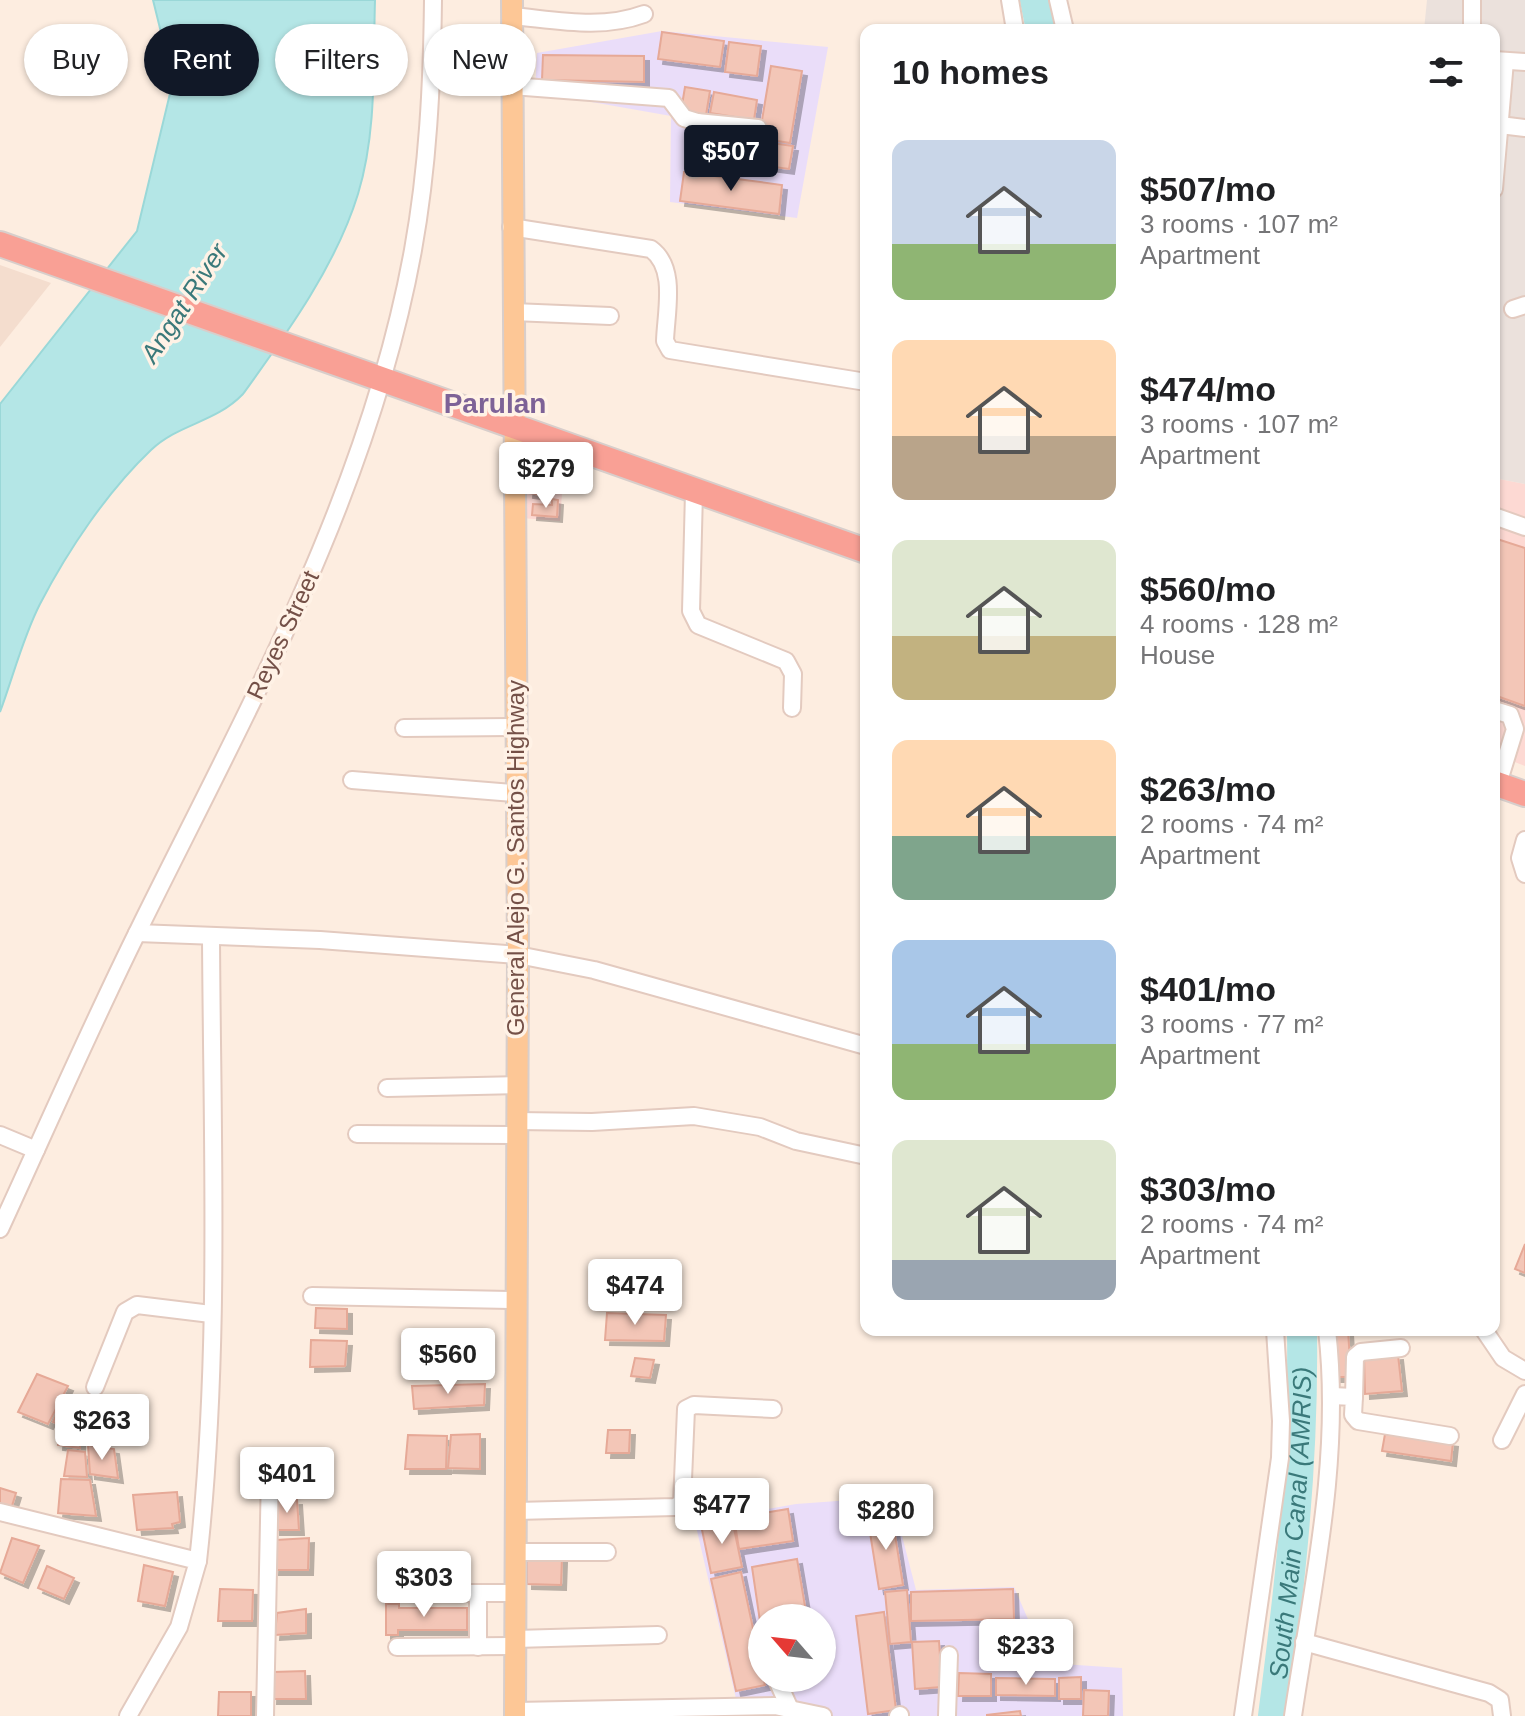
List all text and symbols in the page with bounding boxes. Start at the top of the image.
chip: Buy [24,24,128,96]
chip: Rent [144,24,259,96]
chip: Filters [275,24,408,96]
chip: New [424,24,536,96]
icon: filters [1424,50,1468,94]
text: 10 homes [892,53,1049,91]
pin: $507 [684,125,778,193]
text: $507 [702,136,760,166]
text: $507/mo [1140,170,1276,208]
icon: home [956,172,1052,268]
text: 3 rooms · 107 m² [1140,209,1338,239]
water label: Angat River [133,237,234,370]
text: Apartment [1140,240,1260,270]
text: $474/mo [1140,370,1276,408]
icon: home [956,372,1052,468]
district label: Parulan [444,388,546,419]
text: 3 rooms · 107 m² [1140,409,1338,439]
text: Apartment [1140,440,1260,470]
pin: $279 [499,442,593,510]
text: $279 [517,453,575,483]
street label: Reyes Street [241,566,324,703]
text: $560/mo [1140,570,1276,608]
icon: home [956,572,1052,668]
text: 4 rooms · 128 m² [1140,609,1338,639]
text: House [1140,640,1215,670]
street label: General Alejo G. Santos Highway [502,680,529,1036]
text: $263/mo [1140,770,1276,808]
icon: home [956,772,1052,868]
text: 2 rooms · 74 m² [1140,809,1324,839]
text: Apartment [1140,840,1260,870]
text: $401/mo [1140,970,1276,1008]
icon: home [956,972,1052,1068]
text: 3 rooms · 77 m² [1140,1009,1324,1039]
text: Apartment [1140,1040,1260,1070]
text: $303/mo [1140,1170,1276,1208]
icon: home [956,1172,1052,1268]
text: 2 rooms · 74 m² [1140,1209,1324,1239]
text: Apartment [1140,1240,1260,1270]
pin: $474 [588,1259,682,1327]
text: $474 [606,1270,664,1300]
pin: $560 [401,1328,495,1396]
text: $560 [419,1339,477,1369]
water label: South Main Canal (AMRIS) [1263,1366,1317,1681]
pin: $263 [55,1394,149,1462]
text: $263 [73,1405,131,1435]
pin: $401 [240,1447,334,1515]
text: $401 [258,1458,316,1488]
pin: $477 [675,1478,769,1546]
pin: $280 [839,1484,933,1552]
text: $477 [693,1489,751,1519]
text: $280 [857,1495,915,1525]
pin: $303 [377,1551,471,1619]
text: $303 [395,1562,453,1592]
north arrow [748,1604,836,1692]
map controls [748,1604,836,1692]
pin: $233 [979,1619,1073,1687]
text: $233 [997,1630,1055,1660]

